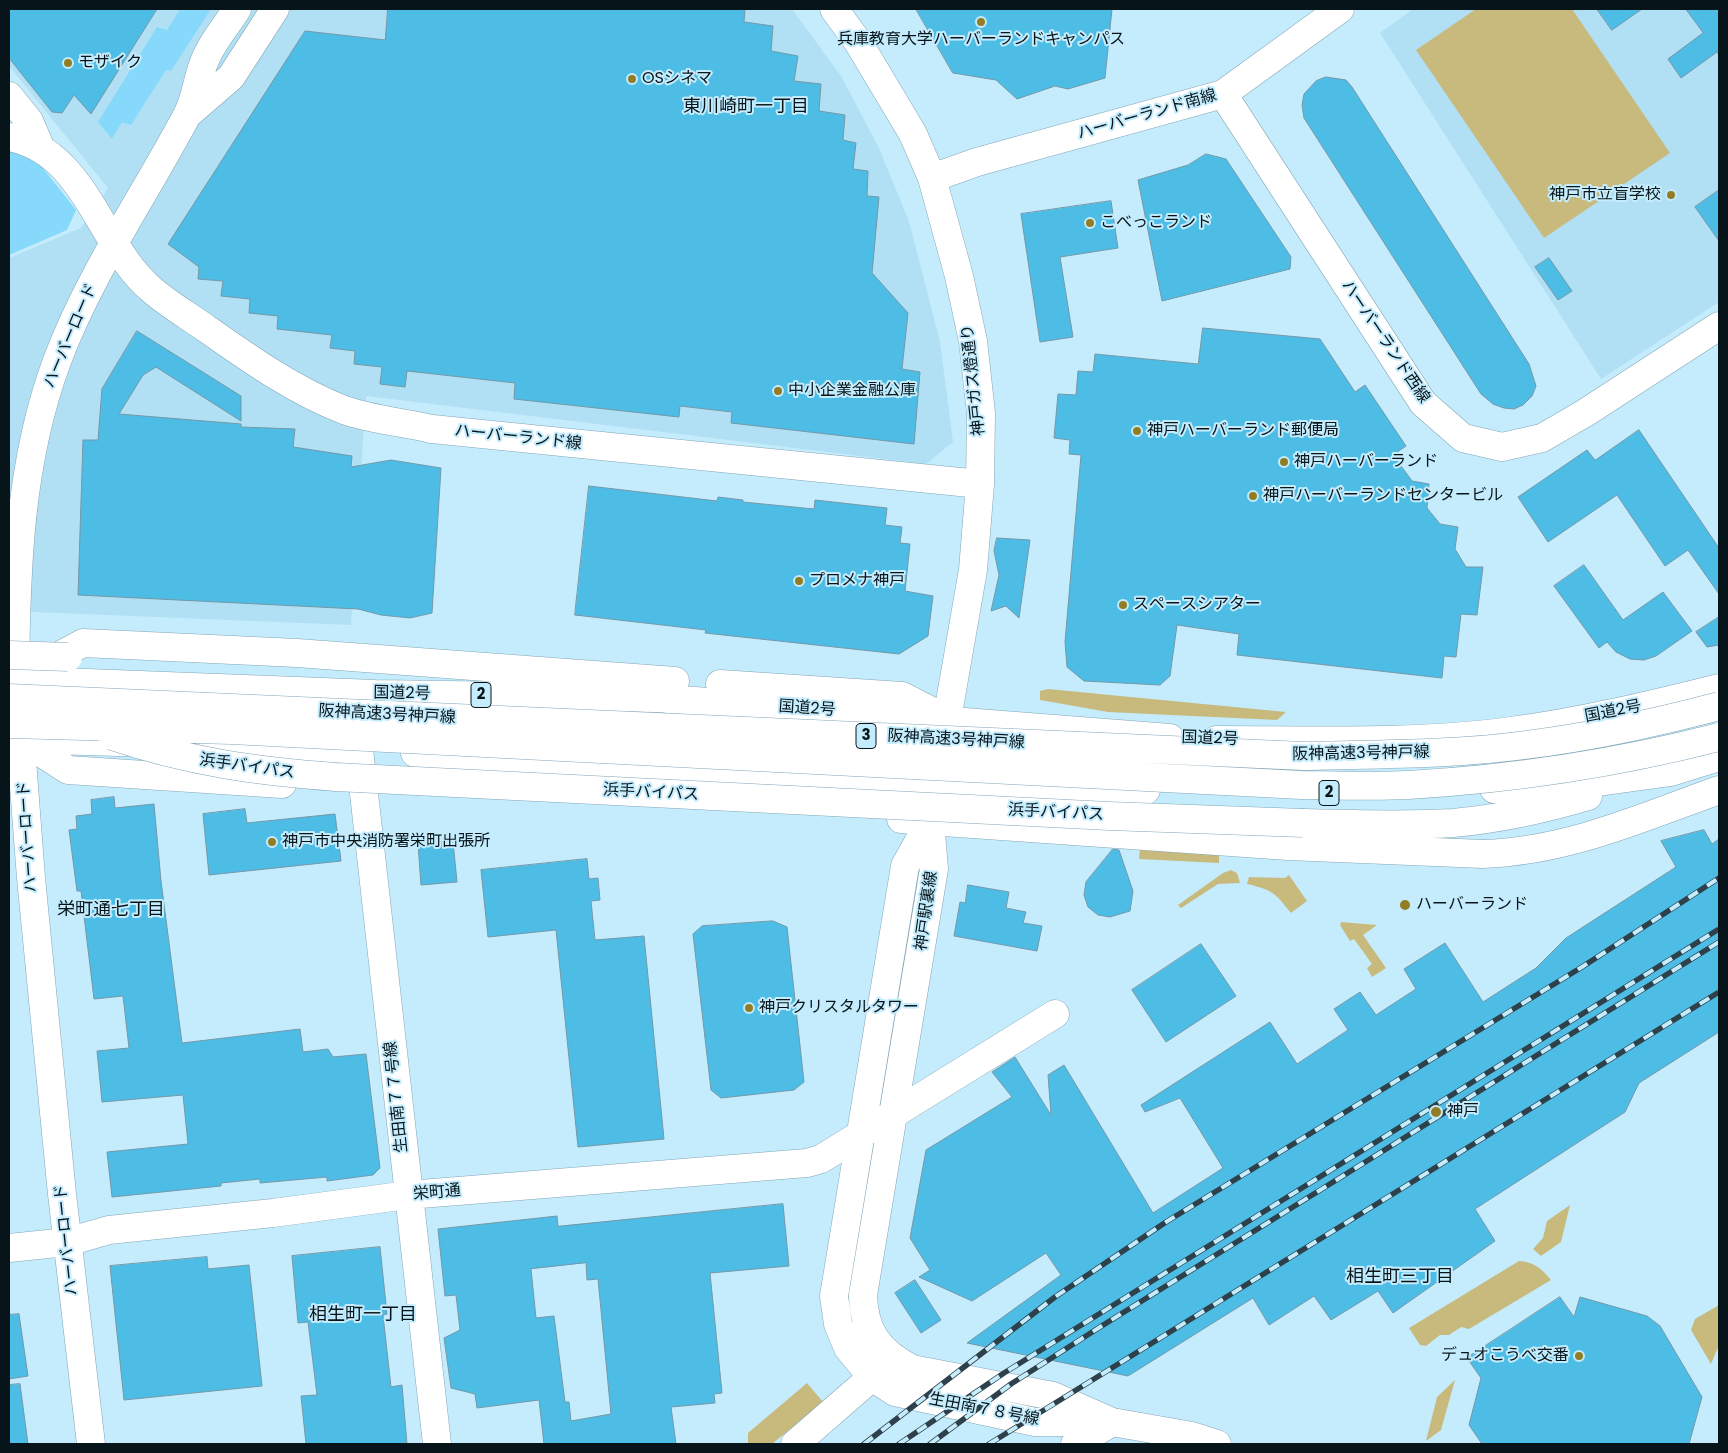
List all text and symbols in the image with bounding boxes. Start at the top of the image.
marker: 兵庫教育大学ハーバーランドキャンパス [975,16,987,28]
place label: 兵庫教育大学ハーバーランドキャンパス [837,30,1125,50]
place label: モザイク [78,53,142,73]
marker: モザイク [62,57,74,69]
place label: OSシネマ [642,69,712,89]
marker: OSシネマ [626,73,638,85]
street label: ハーバーランド南線 [1075,86,1219,144]
district label: 東川崎町一丁目 [683,96,809,118]
place label: 神戸市立盲学校 [1549,185,1661,205]
marker: 神戸市立盲学校 [1665,189,1677,201]
place label: こべっこランド [1100,213,1212,233]
marker: こべっこランド [1084,217,1096,229]
street label: ハーバーランド西線 [1337,277,1433,407]
street label: ハーバーロード [40,281,102,391]
street label: 神戸ガス燈通り [959,323,989,437]
place label: 中小企業金融公庫 [788,381,916,401]
marker: 中小企業金融公庫 [772,385,784,397]
place label: 神戸ハーバーランド郵便局 [1147,421,1339,441]
street label: ハーバーランド線 [453,422,583,454]
marker: 神戸ハーバーランド郵便局 [1131,425,1143,437]
place label: 神戸ハーバーランド [1294,452,1438,472]
marker: 神戸ハーバーランド [1278,456,1290,468]
place label: 神戸ハーバーランドセンタービル [1263,486,1503,506]
marker: 神戸ハーバーランドセンタービル [1247,490,1259,502]
place label: プロメナ神戸 [809,571,905,591]
marker: プロメナ神戸 [793,575,805,587]
place label: スペースシアター [1133,595,1261,615]
marker: スペースシアター [1117,599,1129,611]
road number: 2 [471,682,491,708]
street label: 国道2号 [373,684,431,704]
street label: 国道2号 [778,697,836,721]
street label: 国道2号 [1583,697,1643,727]
street label: 阪神高速3号神戸線 [318,702,456,728]
road number: 3 [856,724,876,748]
street label: 阪神高速3号神戸線 [887,727,1025,753]
street label: 国道2号 [1181,728,1239,750]
street label: 阪神高速3号神戸線 [1292,743,1430,765]
street label: 浜手バイパス [198,751,296,783]
street label: ハーバーロード [15,780,41,894]
road number: 2 [1319,780,1339,806]
street label: 浜手バイパス [603,781,699,805]
street label: 浜手バイパス [1008,801,1104,825]
place label: 神戸市中央消防署栄町出張所 [282,832,490,852]
marker: 神戸市中央消防署栄町出張所 [266,836,278,848]
street label: 神戸駅裏線 [912,870,942,952]
place label: ハーバーランド [1416,895,1528,915]
marker: ハーバーランド [1398,898,1412,912]
district label: 栄町通七丁目 [57,899,165,921]
place label: 神戸クリスタルタワー [759,998,919,1018]
marker: 神戸クリスタルタワー [743,1002,755,1014]
street label: 生田南７７号線 [382,1040,412,1154]
place label: 神戸 [1447,1102,1479,1122]
marker: 神戸 [1429,1105,1443,1119]
street label: 栄町通 [412,1181,462,1205]
street label: ハーバーロード [52,1183,82,1297]
district label: 相生町三丁目 [1346,1266,1454,1288]
district label: 相生町一丁目 [309,1304,417,1326]
place label: デュオこうべ交番 [1441,1346,1569,1366]
marker: デュオこうべ交番 [1573,1350,1585,1362]
street label: 生田南７８号線 [927,1390,1041,1430]

